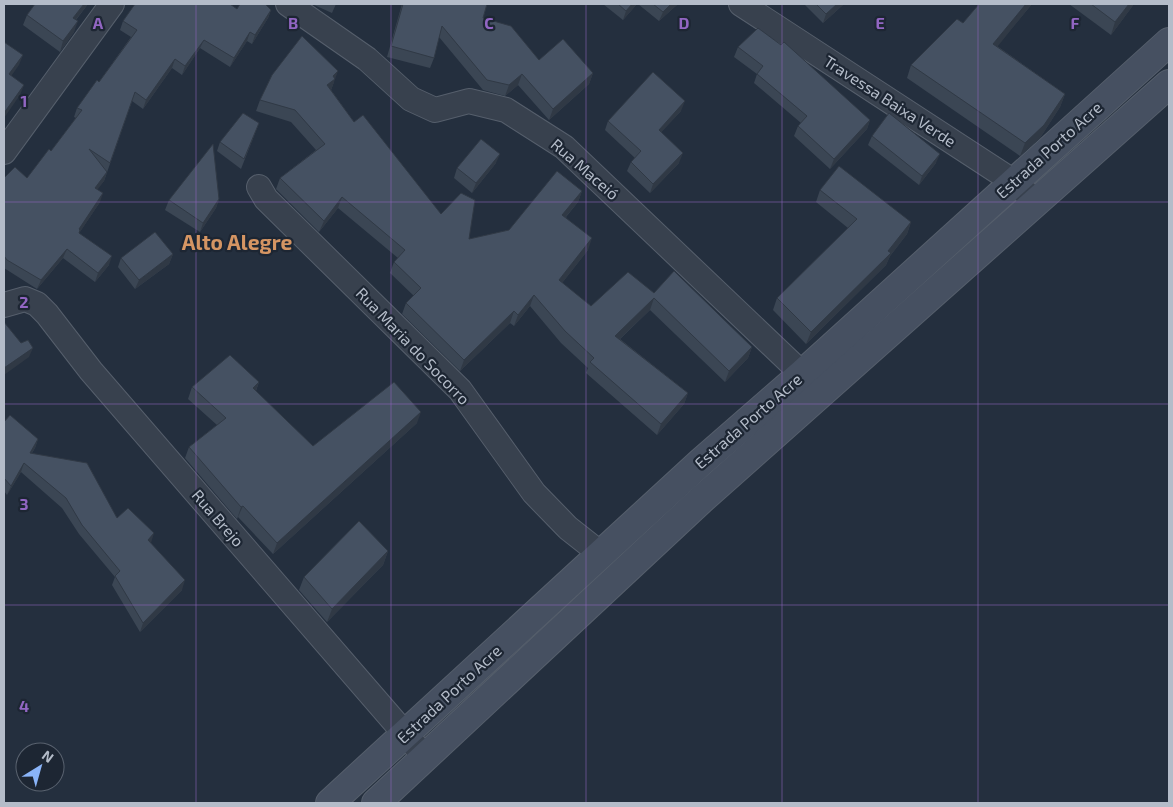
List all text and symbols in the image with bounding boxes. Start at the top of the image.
text: A [93,13,104,32]
text: B [288,13,298,32]
text: C [484,13,494,32]
text: D [679,13,690,32]
text: E [875,13,885,32]
text: F [1071,13,1080,32]
street label: Travessa Baixa Verde [821,51,960,150]
text: 1 [21,91,27,110]
street label: Estrada Porto Acre [992,97,1105,202]
street label: Rua Maceió [548,134,623,203]
district label: Alto Alegre [182,229,292,254]
street label: Rua Maria do Socorro [353,283,474,408]
text: 2 [19,292,29,311]
street label: Estrada Porto Acre [690,369,805,472]
street label: Rua Brejo [188,485,248,551]
text: 3 [19,494,29,513]
street label: Estrada Porto Acre [393,640,505,747]
text: 4 [19,696,29,715]
north arrow [15,742,65,792]
text: N [39,746,57,766]

